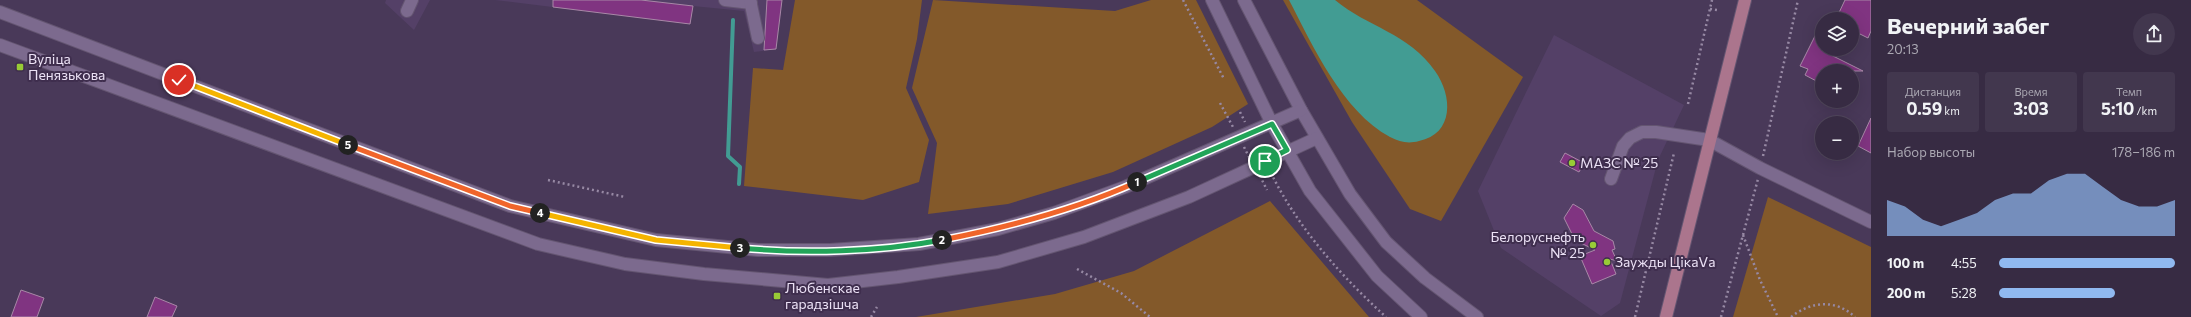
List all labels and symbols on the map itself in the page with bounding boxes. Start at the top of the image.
place label: Вуліца Пенязькова [28,50,105,83]
marker: Вуліца Пенязькова [15,62,25,72]
pin [162,63,196,97]
pin: 5 [338,135,358,155]
pin [1248,144,1282,178]
place label: МАЗС № 25 [1580,154,1658,171]
marker: МАЗС № 25 [1567,158,1577,168]
pin: 1 [1127,172,1147,192]
pin: 4 [530,203,550,223]
place label: Белоруснефть № 25 [1490,228,1585,261]
pin: 2 [932,230,952,250]
pin: 3 [730,238,750,258]
marker: Белоруснефть № 25 [1588,240,1598,250]
place label: Заужды ЦікаVа [1615,253,1715,270]
marker: Заужды ЦікаVа [1602,257,1612,267]
place label: Любенскае гарадзішча [785,279,860,312]
marker: Любенскае гарадзішча [772,291,782,301]

